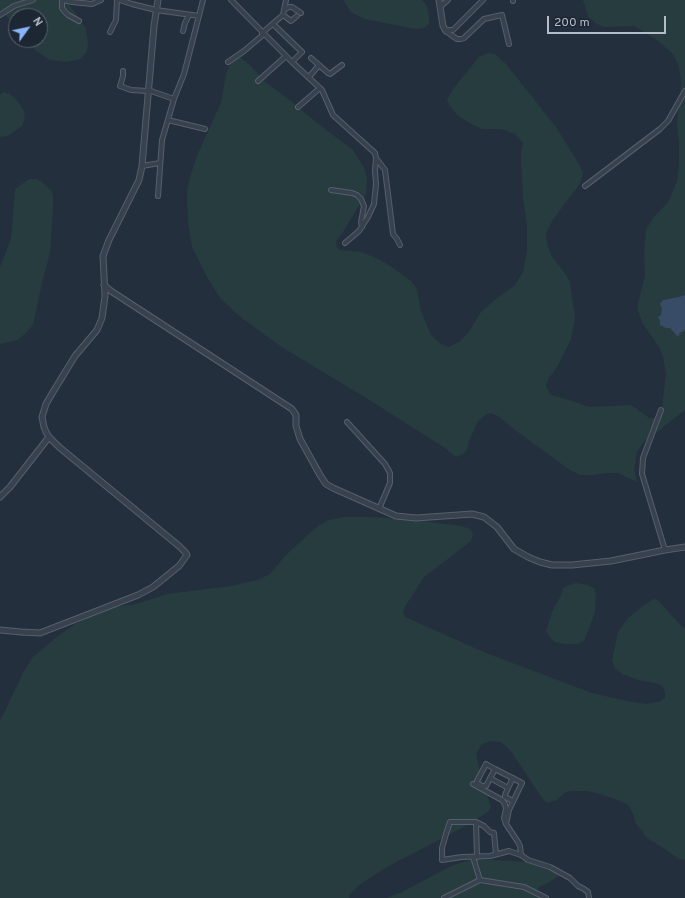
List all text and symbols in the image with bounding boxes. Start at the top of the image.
north arrow [8,8,48,48]
scale bar [549,8,668,34]
text: N [29,15,45,29]
text: 200 m [554,15,590,31]

